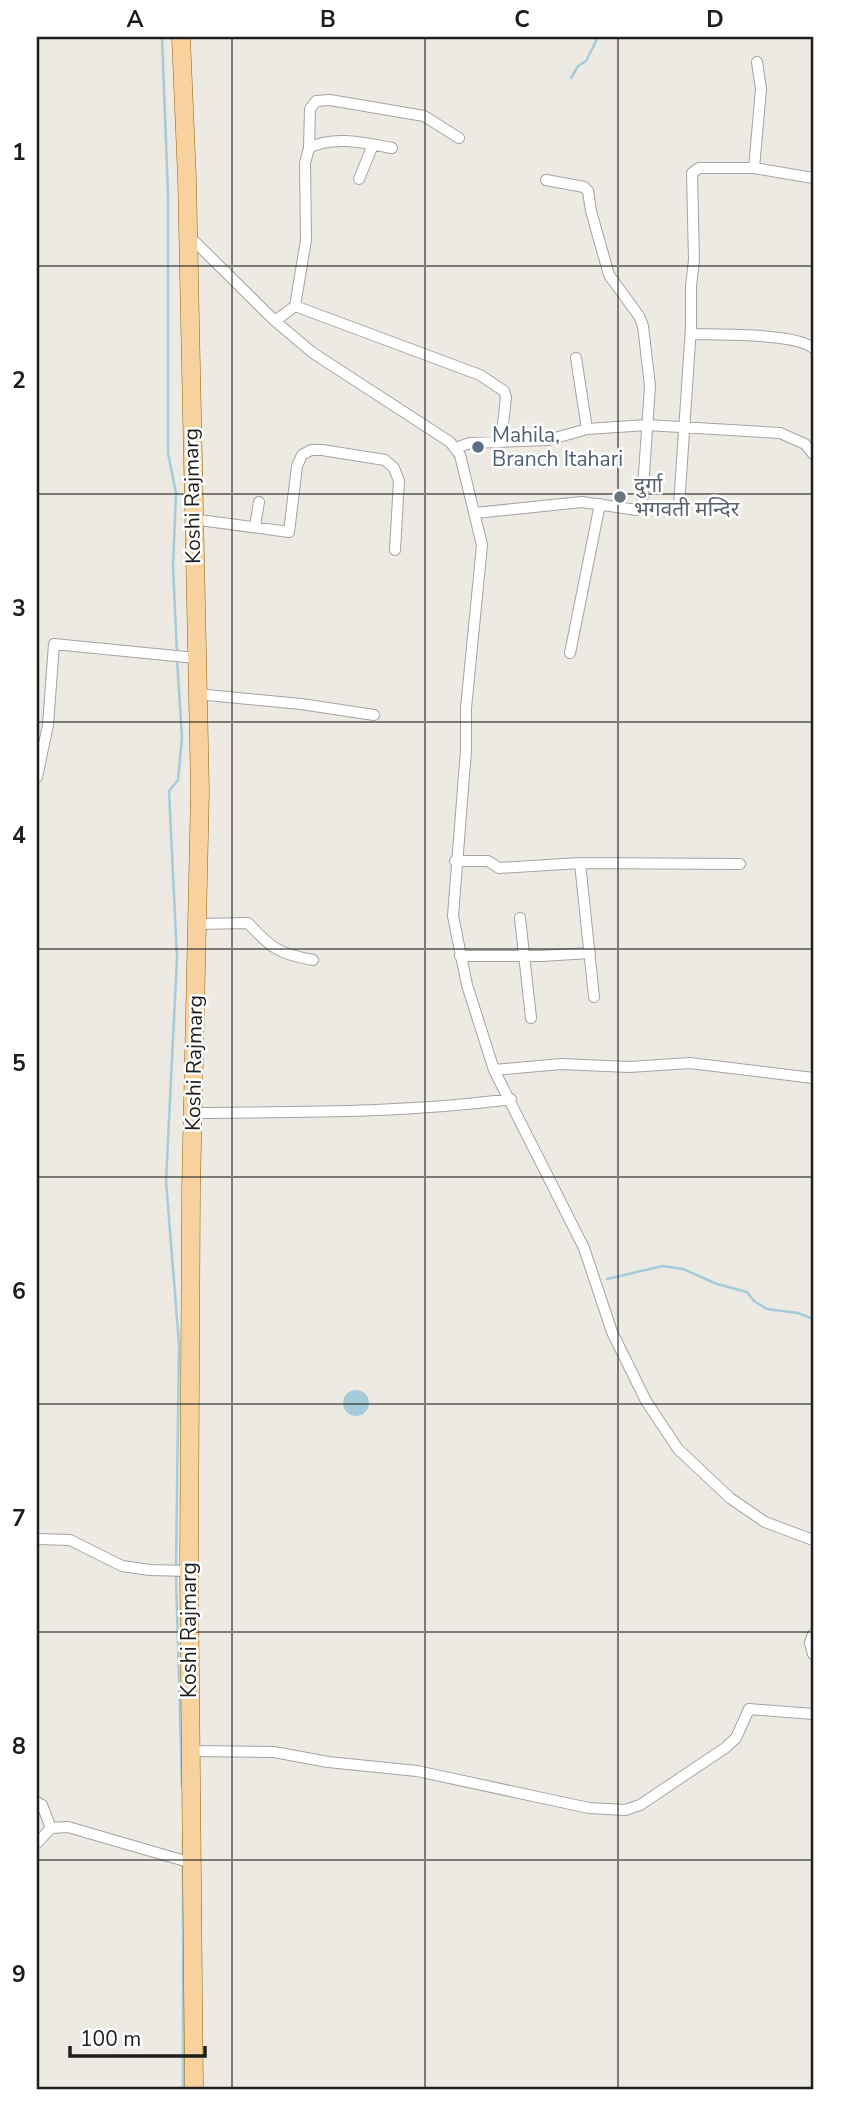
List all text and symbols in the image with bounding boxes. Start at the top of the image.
text: A [126,4,144,35]
text: B [320,4,336,35]
text: C [514,4,530,35]
text: D [706,4,724,35]
text: 1 [12,137,26,168]
text: 2 [12,365,26,396]
place label: Mahila, Branch Itahari [492,421,623,473]
street label: Koshi Rajmarg [177,428,207,564]
marker: Mahila, Branch Itahari [470,439,486,455]
place label: दुर्गा भगवती मन्दिर [634,471,740,523]
marker: दुर्गा भगवती मन्दिर [612,489,628,505]
text: 3 [12,593,26,624]
text: 4 [12,820,26,851]
street label: Koshi Rajmarg [179,995,209,1131]
text: 5 [12,1048,26,1079]
text: 6 [12,1276,26,1307]
text: 7 [12,1503,26,1534]
street label: Koshi Rajmarg [175,1562,203,1698]
text: 8 [12,1731,26,1762]
text: 9 [12,1959,26,1990]
scale bar [70,2014,205,2058]
text: 100 m [80,2025,141,2053]

